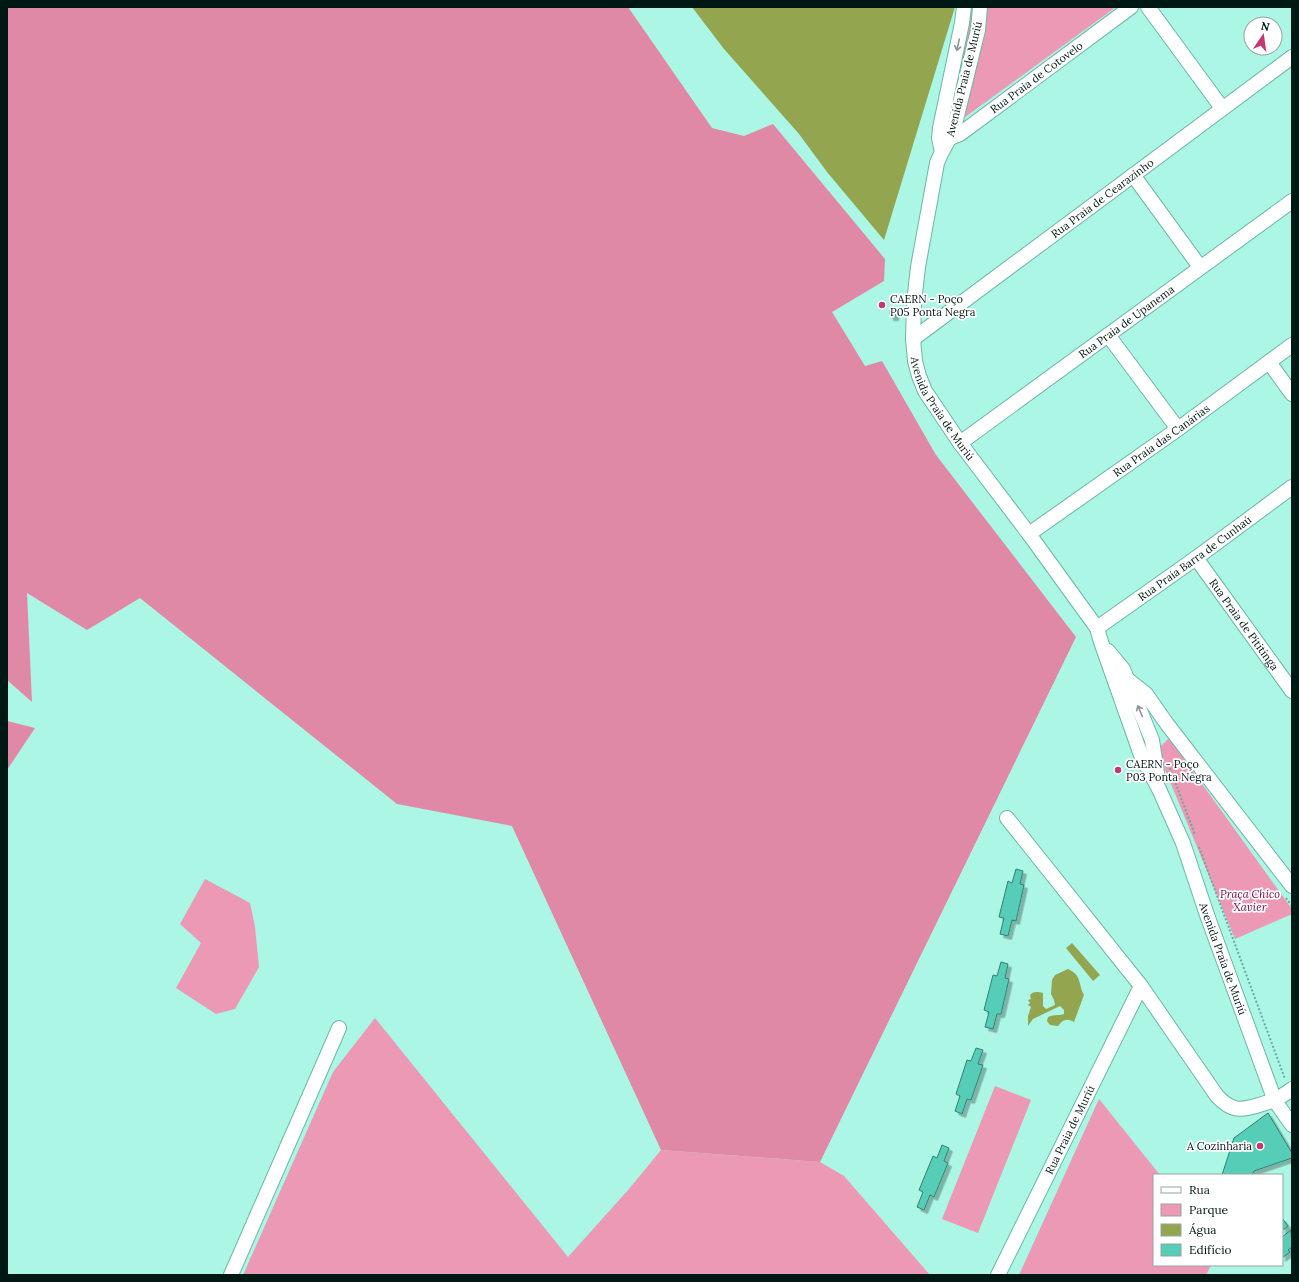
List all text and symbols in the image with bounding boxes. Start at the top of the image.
north arrow [1243,16,1283,56]
text: N [1260,18,1271,34]
street label: Avenida Praia de Muriú [943,20,985,139]
one-way arrow [953,38,961,51]
street label: Rua Praia de Cotovelo [987,38,1086,116]
street label: Rua Praia de Cearazinho [1048,155,1156,241]
street label: Rua Praia de Upanema [1076,282,1177,361]
place label: CAERN - Poço P05 Ponta Negra [890,292,976,319]
marker: CAERN - Poço P05 Ponta Negra [877,300,887,310]
street label: Avenida Praia de Muriú [908,355,978,463]
street label: Rua Praia das Canárias [1110,401,1212,480]
street label: Rua Praia Barra de Cunhaú [1135,512,1254,604]
street label: Rua Praia de Pititinga [1206,576,1282,673]
one-way arrow [1136,705,1143,717]
place label: CAERN - Poço P03 Ponta Negra [1126,757,1212,784]
marker: CAERN - Poço P03 Ponta Negra [1113,765,1123,775]
park label: Praça Chico Xavier [1220,887,1280,914]
street label: Avenida Praia de Muriú [1196,900,1250,1017]
street label: Rua Praia de Muriú [1042,1083,1098,1177]
place label: A Cozinharia [1186,1139,1252,1153]
marker: A Cozinharia [1255,1141,1265,1151]
legend [1153,1174,1283,1266]
text: Rua [1189,1182,1210,1197]
text: Parque [1189,1202,1229,1217]
text: Água [1188,1222,1217,1237]
text: Edifício [1189,1242,1232,1257]

